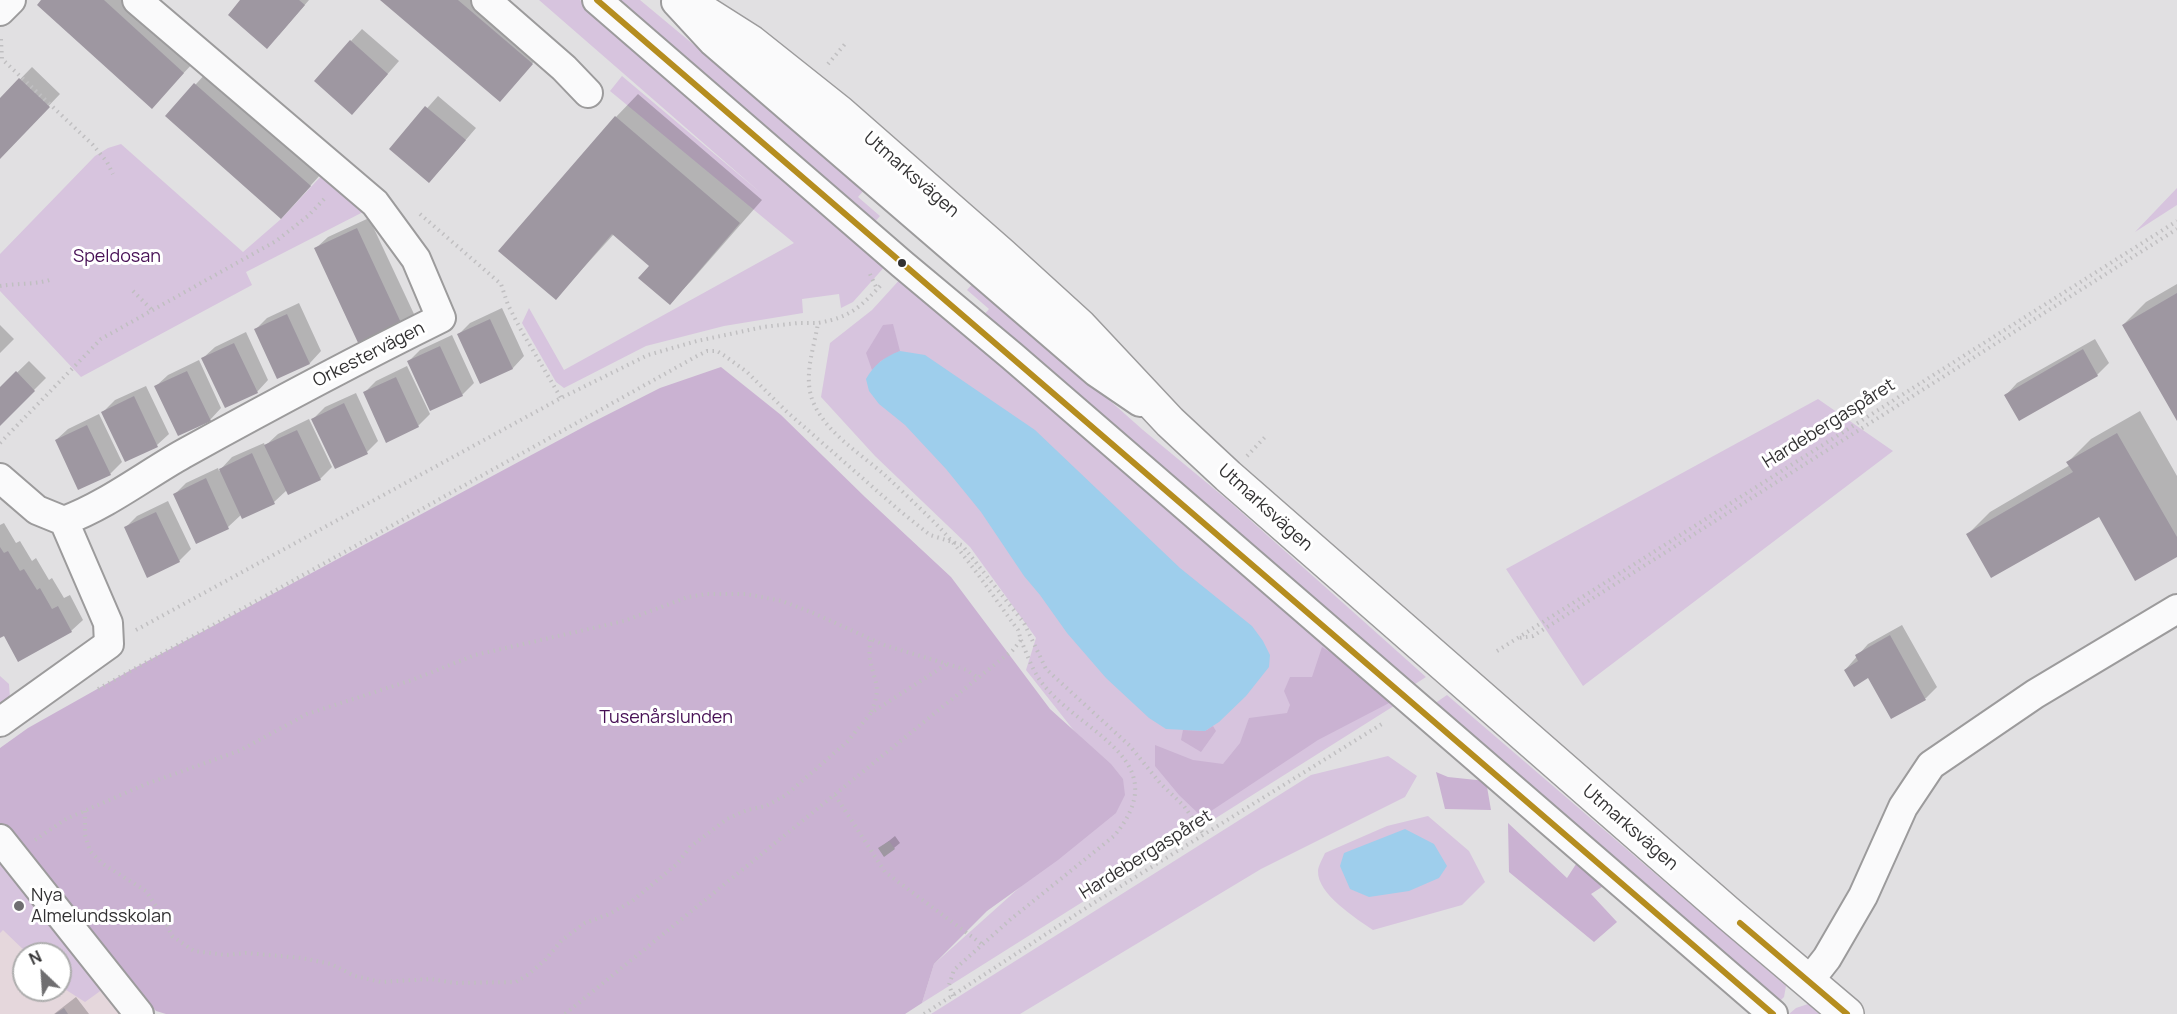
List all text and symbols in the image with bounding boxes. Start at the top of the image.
street label: Utmarksvägen [859,128,963,222]
park label: Speldosan [73,246,161,268]
unlabelled marker [896,257,908,269]
street label: Orkestervägen [310,318,428,392]
street label: Hardebergaspåret [1759,375,1899,473]
street label: Utmarksvägen [1213,460,1317,556]
park label: Tusenårslunden [599,707,733,729]
street label: Utmarksvägen [1578,781,1682,875]
street label: Hardebergaspåret [1076,806,1216,904]
place label: Nya Almelundsskolan [31,885,172,928]
marker: Nya Almelundsskolan [12,899,26,913]
north arrow [12,942,72,1002]
text: N [25,945,45,970]

